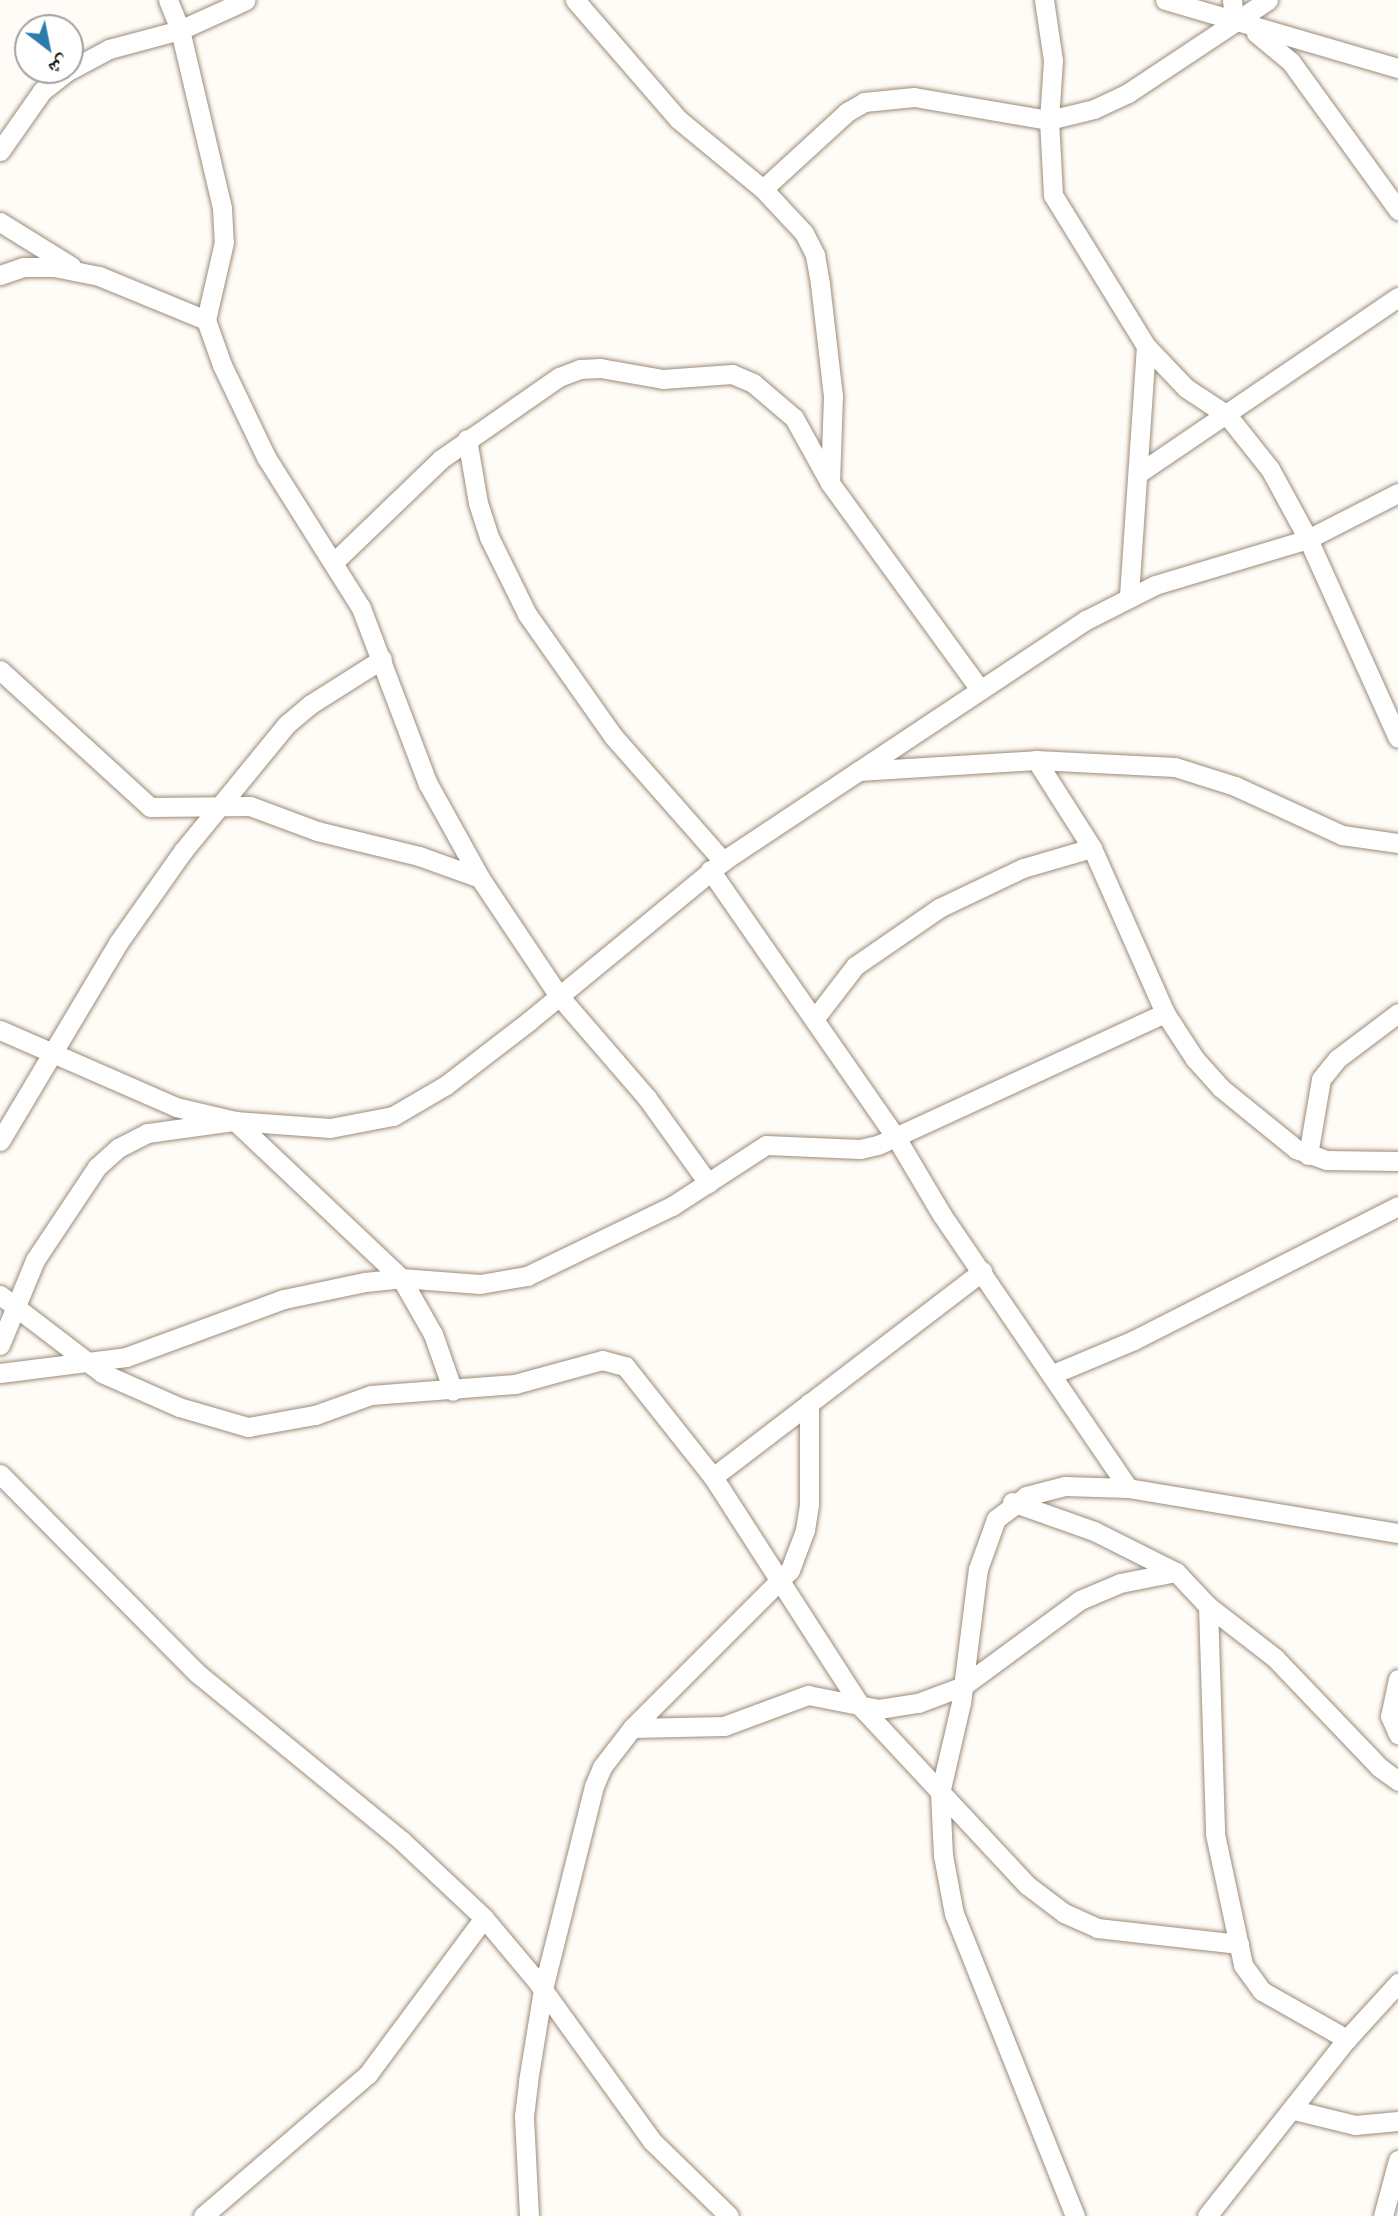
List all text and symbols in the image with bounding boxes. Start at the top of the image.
north arrow [14,14,84,84]
text: ش [45,50,74,81]

